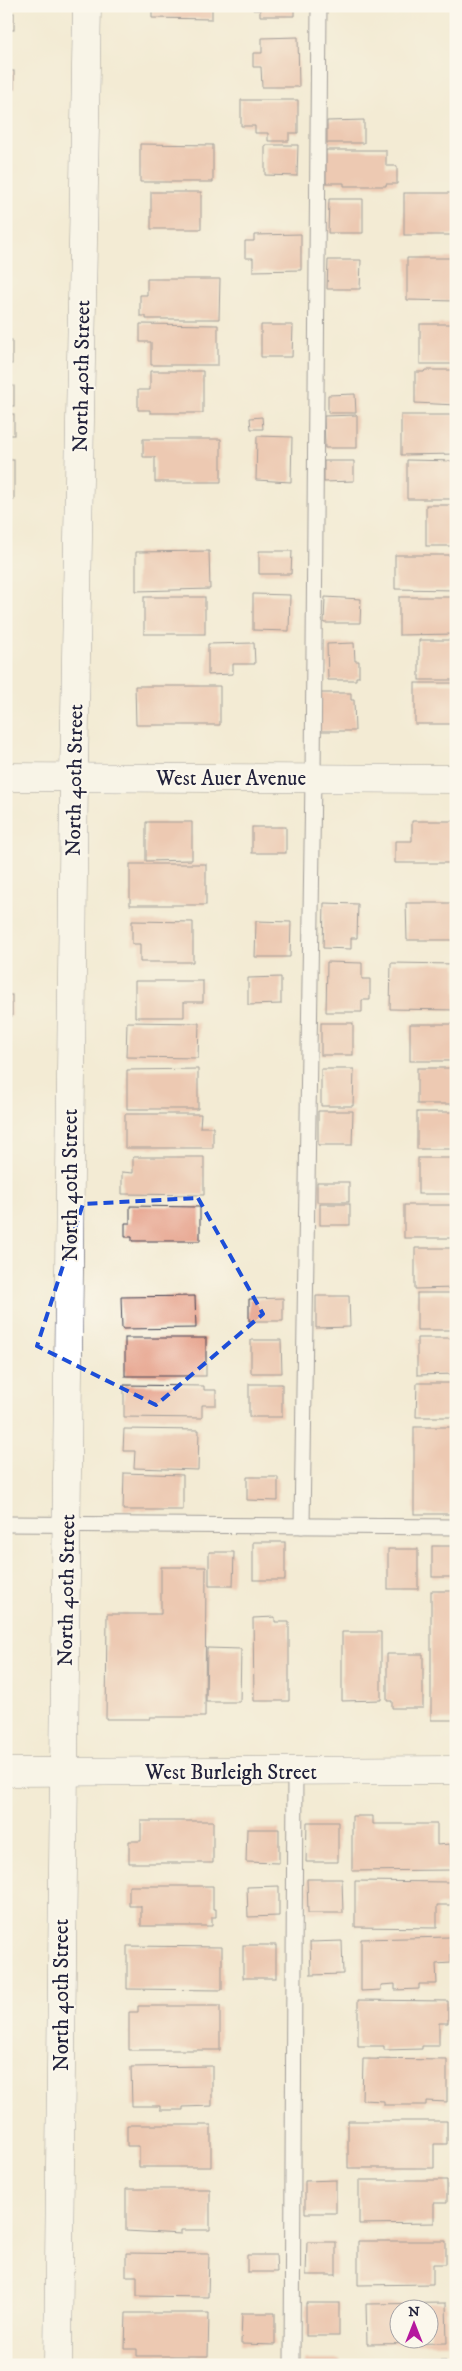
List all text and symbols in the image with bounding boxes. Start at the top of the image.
street label: North 40th Street [68,299,96,452]
street label: North 40th Street [61,703,89,856]
street label: West Auer Avenue [155,766,306,792]
street label: North 40th Street [58,1109,84,1261]
street label: North 40th Street [53,1513,81,1666]
street label: West Burleigh Street [144,1760,317,1786]
street label: North 40th Street [49,1919,75,2071]
north arrow [390,2298,440,2348]
text: N [408,2303,420,2321]

